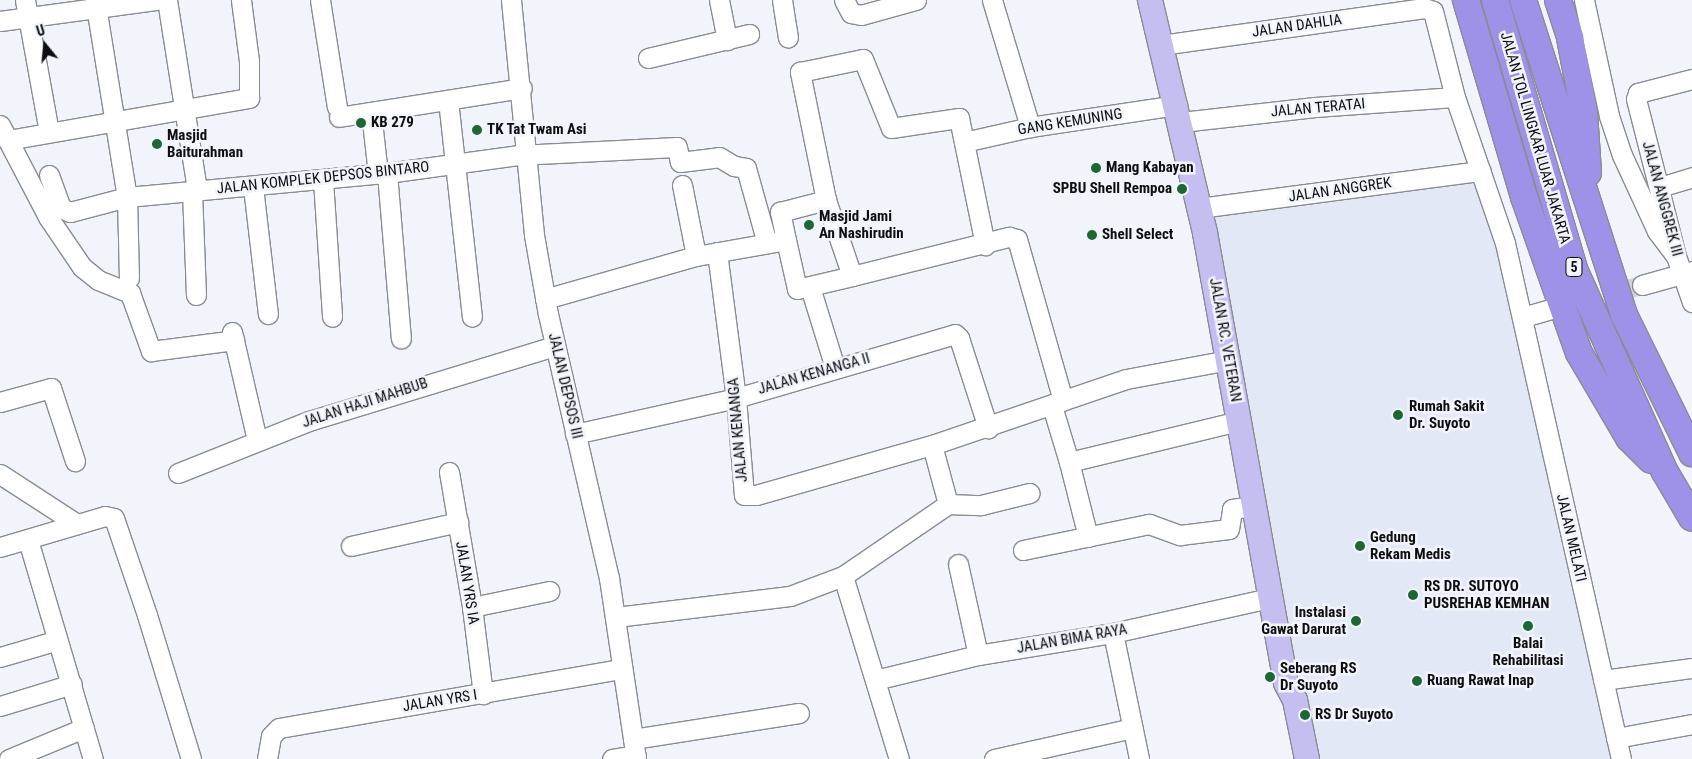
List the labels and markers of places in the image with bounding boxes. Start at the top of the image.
place label: KB 279 [371,114,414,132]
marker: KB 279 [355,117,367,129]
place label: TK Tat Twam Asi [487,121,587,139]
marker: TK Tat Twam Asi [471,124,483,136]
place label: Masjid Baiturahman [167,126,243,161]
marker: Masjid Baiturahman [151,138,163,150]
place label: Mang Kabayan [1106,159,1194,177]
marker: Mang Kabayan [1090,162,1102,174]
place label: SPBU Shell Rempoa [1053,180,1172,198]
marker: SPBU Shell Rempoa [1176,183,1188,195]
place label: Masjid Jami An Nashirudin [819,207,904,242]
marker: Masjid Jami An Nashirudin [803,219,815,231]
place label: Shell Select [1102,226,1173,244]
marker: Shell Select [1086,229,1098,241]
place label: Rumah Sakit Dr. Suyoto [1409,397,1484,432]
marker: Rumah Sakit Dr. Suyoto [1391,408,1405,422]
place label: Gedung Rekam Medis [1370,528,1451,563]
marker: Gedung Rekam Medis [1354,540,1366,552]
place label: RS DR. SUTOYO PUSREHAB KEMHAN [1424,577,1550,612]
marker: RS DR. SUTOYO PUSREHAB KEMHAN [1406,588,1420,602]
place label: Instalasi Gawat Darurat [1261,603,1346,638]
marker: Instalasi Gawat Darurat [1350,615,1362,627]
marker: Balai Rehabilitasi [1522,620,1534,632]
place label: Balai Rehabilitasi [1493,634,1563,669]
place label: Seberang RS Dr Suyoto [1280,659,1356,694]
marker: Seberang RS Dr Suyoto [1264,671,1276,683]
place label: Ruang Rawat Inap [1427,672,1534,690]
marker: Ruang Rawat Inap [1411,675,1423,687]
place label: RS Dr Suyoto [1315,706,1393,724]
marker: RS Dr Suyoto [1299,709,1311,721]

